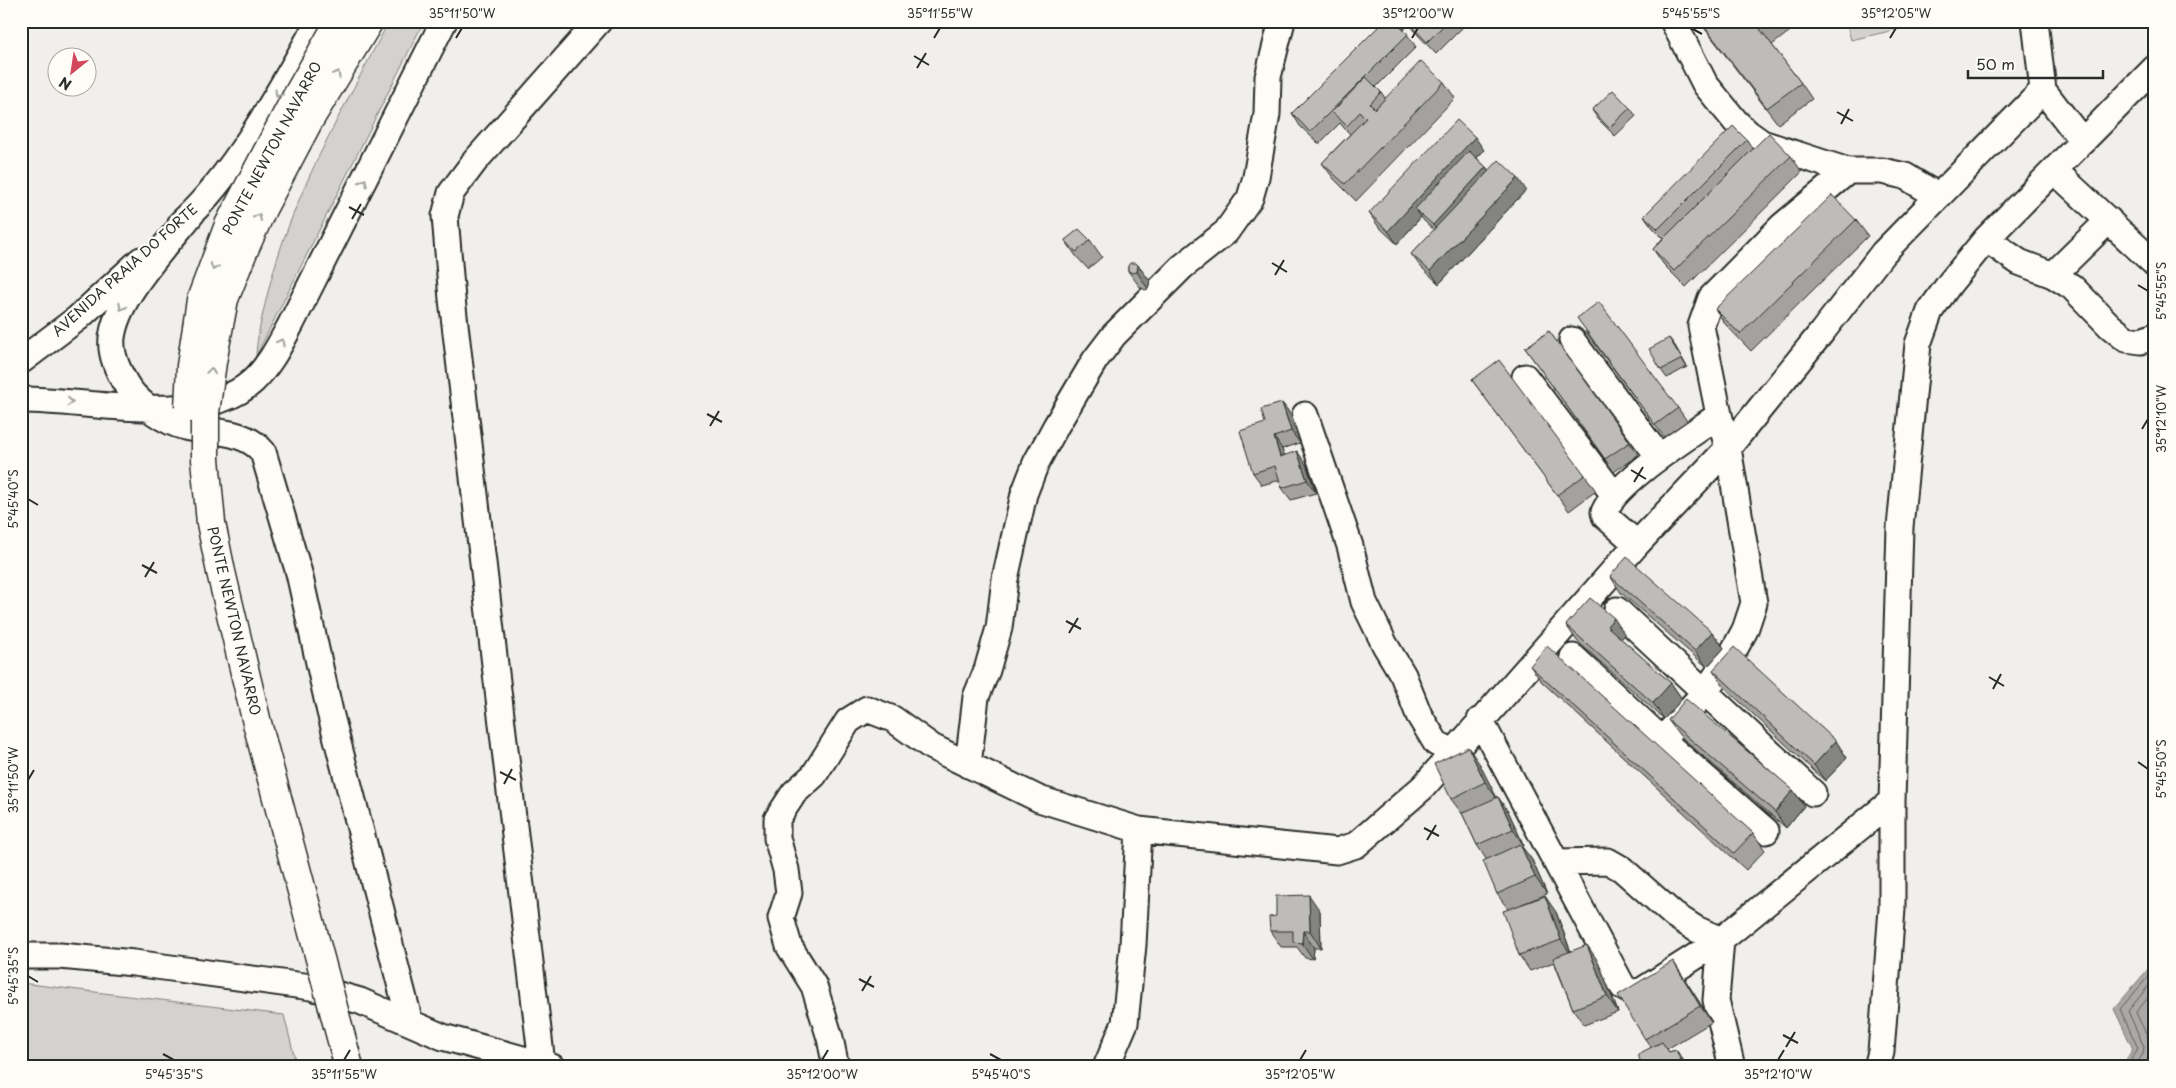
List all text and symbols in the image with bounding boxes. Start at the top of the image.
text: 35°11'50"W [429,4,496,22]
text: 35°11'55"W [907,4,974,22]
text: 35°12'00"W [1382,4,1454,22]
text: 5°45'55"S [1662,4,1720,22]
text: 35°12'05"W [1861,4,1932,22]
north arrow [48,48,98,98]
scale bar [1968,48,2104,80]
text: 50 m [1976,52,2015,75]
street label: PONTE NEWTON NAVARRO [217,57,326,238]
one-way arrow [330,71,340,80]
text: N [55,72,75,96]
one-way arrow [274,88,284,97]
one-way arrow [358,178,368,187]
street label: AVENIDA PRAIA DO FORTE [47,198,202,341]
one-way arrow [252,213,263,222]
one-way arrow [210,262,220,270]
text: 5°45'55"S [2152,262,2170,320]
one-way arrow [118,302,128,311]
one-way arrow [275,338,285,347]
one-way arrow [205,367,215,375]
text: 35°12'10"W [2152,384,2170,453]
one-way arrow [66,396,74,407]
text: 5°45'40"S [4,469,22,529]
street label: PONTE NEWTON NAVARRO [202,524,266,717]
text: 5°45'50"S [2152,739,2170,799]
text: 35°11'50"W [4,746,22,813]
text: 5°45'35"S [4,947,22,1005]
text: 5°45'35"S [145,1065,203,1083]
text: 35°11'55"W [311,1065,378,1083]
text: 35°12'00"W [786,1065,858,1083]
text: 5°45'40"S [971,1065,1031,1083]
text: 35°12'05"W [1265,1065,1336,1083]
text: 35°12'10"W [1744,1065,1813,1083]

